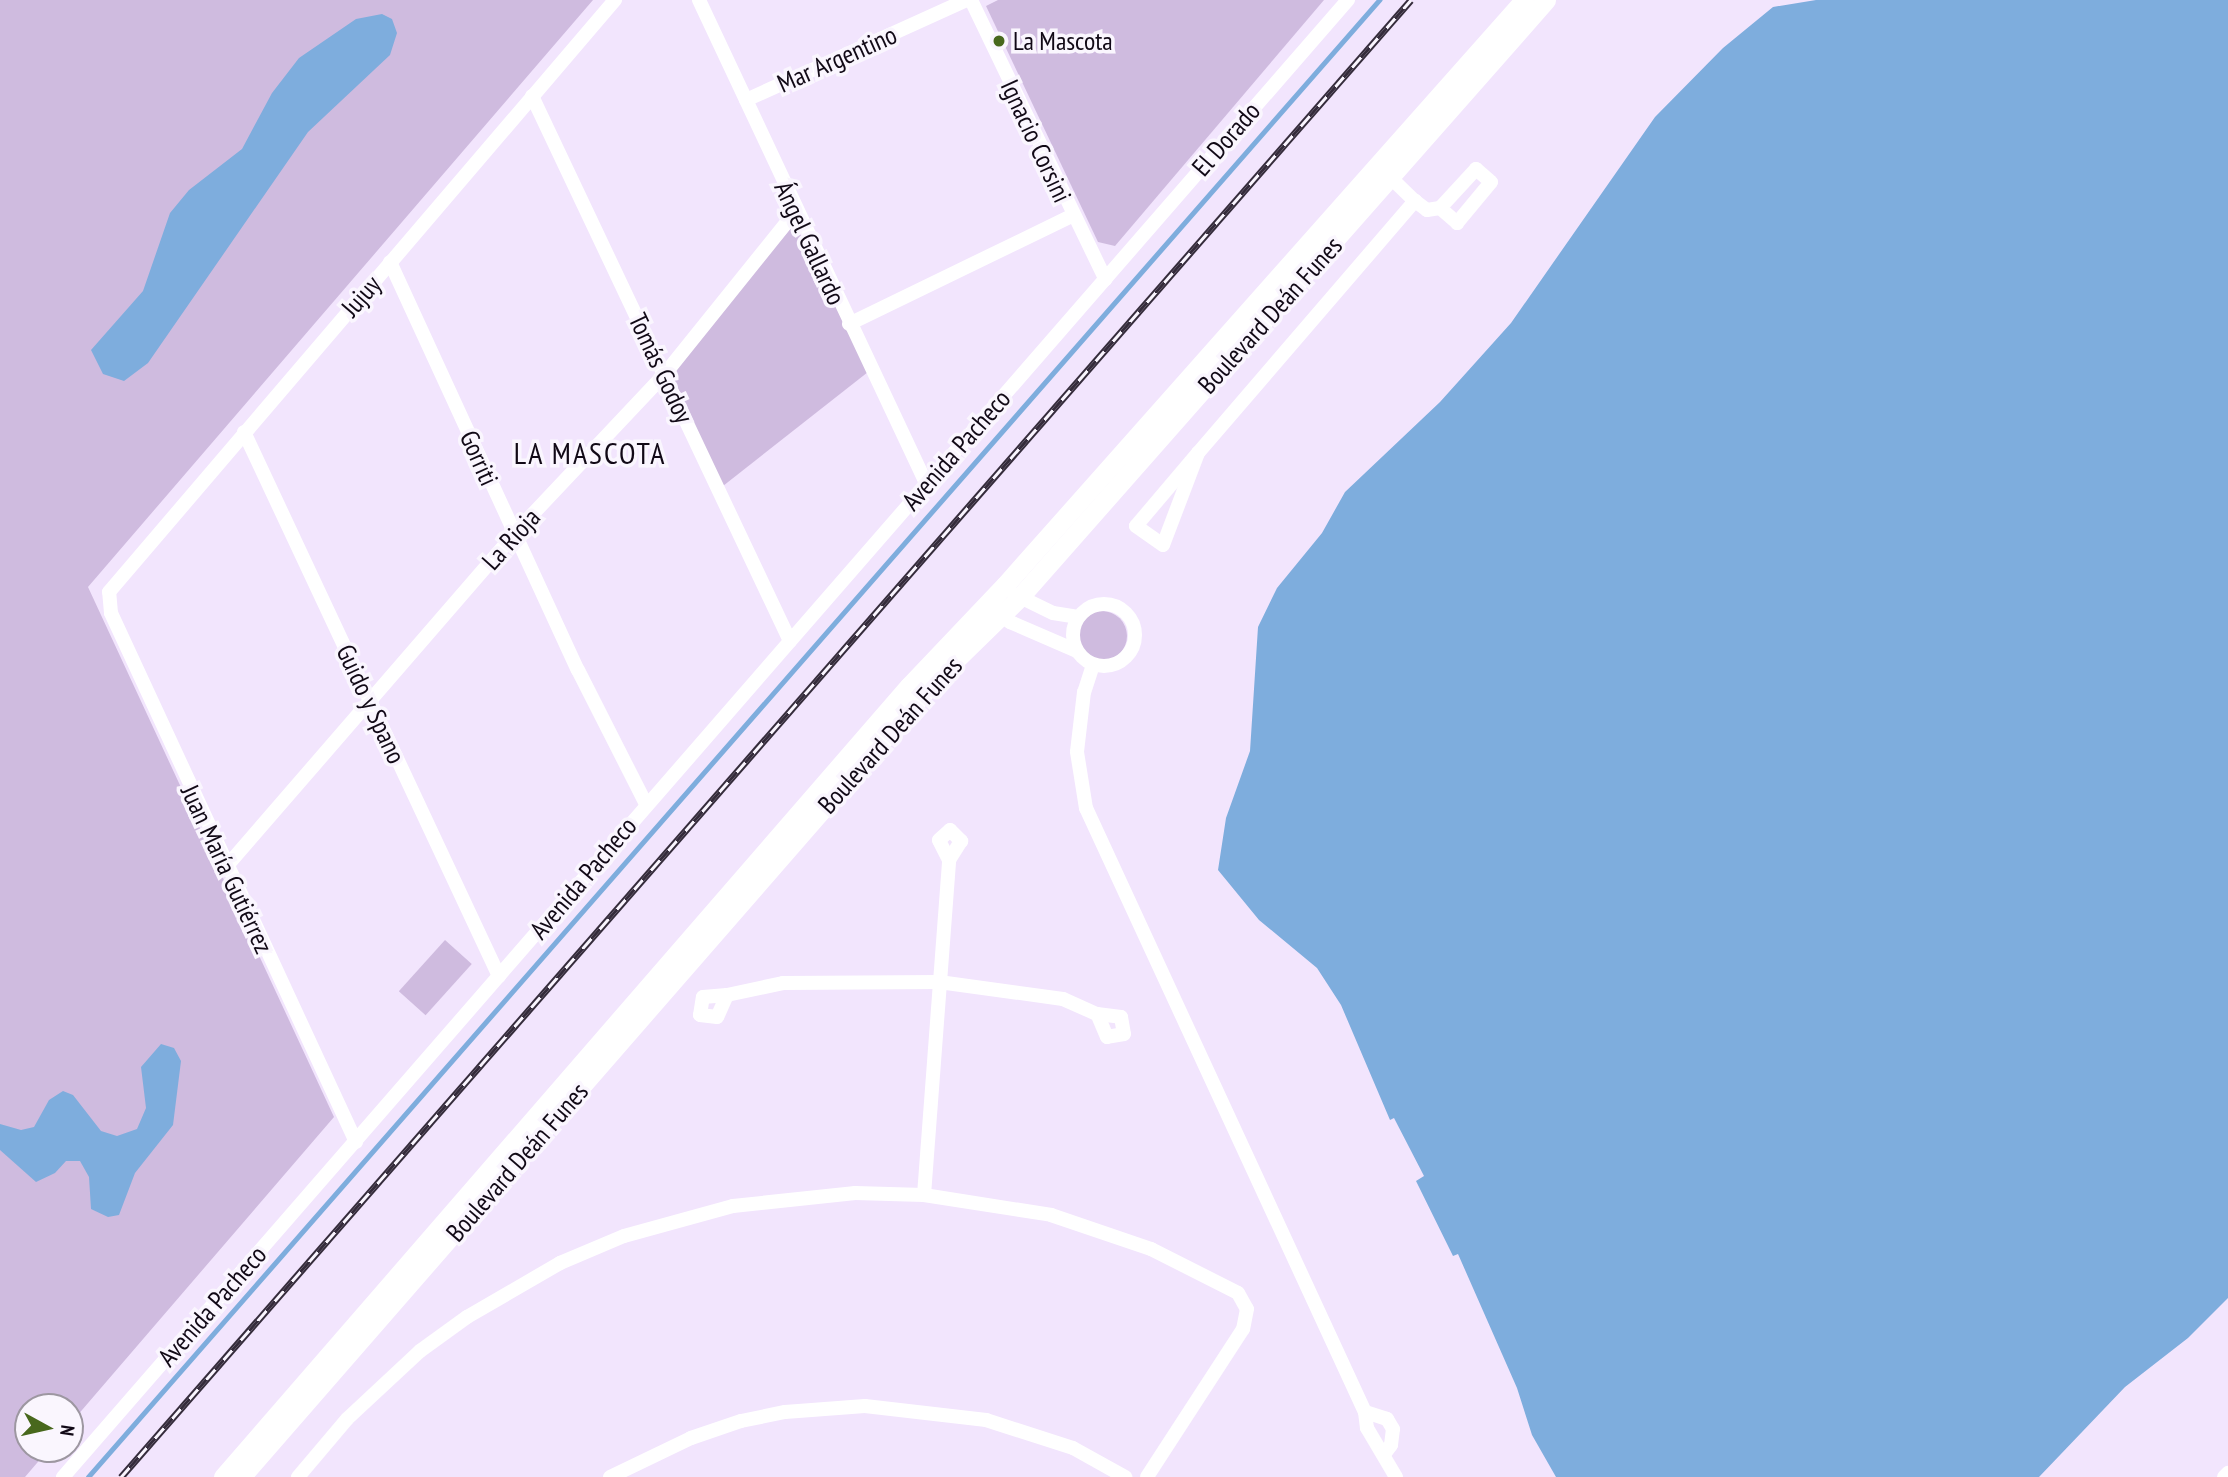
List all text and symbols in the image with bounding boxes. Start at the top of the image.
street label: Mar Argentino [772,19,902,99]
place label: La Mascota [1013,25,1113,57]
marker: La Mascota [991,33,1007,49]
street label: Ignacio Corsini [994,75,1078,207]
street label: El Dorado [1185,96,1267,182]
street label: Ángel Gallardo [768,176,852,310]
street label: Boulevard Deán Funes [1191,230,1349,400]
street label: Jujuy [335,269,387,323]
street label: Tomás Godoy [622,308,700,428]
street label: Avenida Pacheco [895,383,1017,517]
street label: Gorriti [453,426,505,490]
district label: LA MASCOTA [514,435,666,471]
street label: La Rioja [475,502,547,576]
street label: Guido y Spano [330,639,412,769]
street label: Boulevard Deán Funes [811,650,969,820]
street label: Juan María Gutiérrez [174,780,280,958]
street label: Avenida Pacheco [523,811,643,945]
street label: Boulevard Deán Funes [440,1076,594,1248]
street label: Avenida Pacheco [151,1239,273,1373]
north arrow [14,1393,84,1463]
text: N [55,1424,80,1437]

